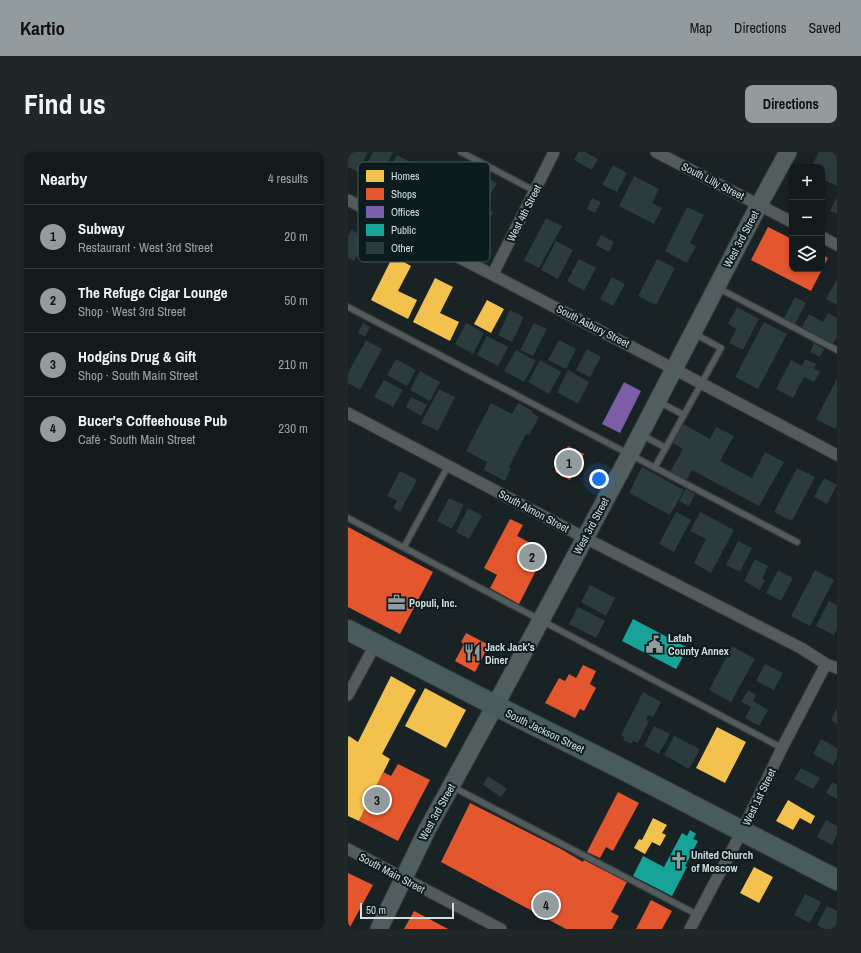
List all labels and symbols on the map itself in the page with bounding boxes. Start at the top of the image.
street label: South Lilly Street [679,159,747,203]
legend [358,162,490,262]
text: Homes [391,169,420,183]
street label: West 4th Street [504,182,545,244]
text: Shops [391,187,417,201]
text: Offices [391,205,420,219]
street label: West 3rd Street [720,208,762,270]
text: Public [391,223,417,237]
text: Other [391,241,414,255]
street label: South Asbury Street [554,302,632,351]
pin: 1 [556,448,582,478]
your location [589,469,609,489]
street label: South Almon Street [496,487,572,536]
street label: West 3rd Street [570,495,612,557]
pin: 2 [519,542,545,572]
office icon: Populi, Inc. [386,593,406,613]
place label: Populi, Inc. [409,596,458,610]
place label: Latah County Annex [668,631,729,658]
public building icon: Latah County Annex [645,634,665,654]
place label: Jack Jack's Diner [485,640,535,667]
restaurant icon: Jack Jack's Diner [462,643,482,663]
street label: South Jackson Street [503,706,587,756]
street label: West 1st Street [739,766,779,828]
street label: West 3rd Street [416,781,459,843]
pin: 3 [364,785,390,815]
place label: United Church of Moscow [691,848,753,875]
street label: South Main Street [357,850,428,896]
church icon: United Church of Moscow [668,851,688,871]
pin: 4 [533,890,559,920]
scale bar [360,901,454,920]

